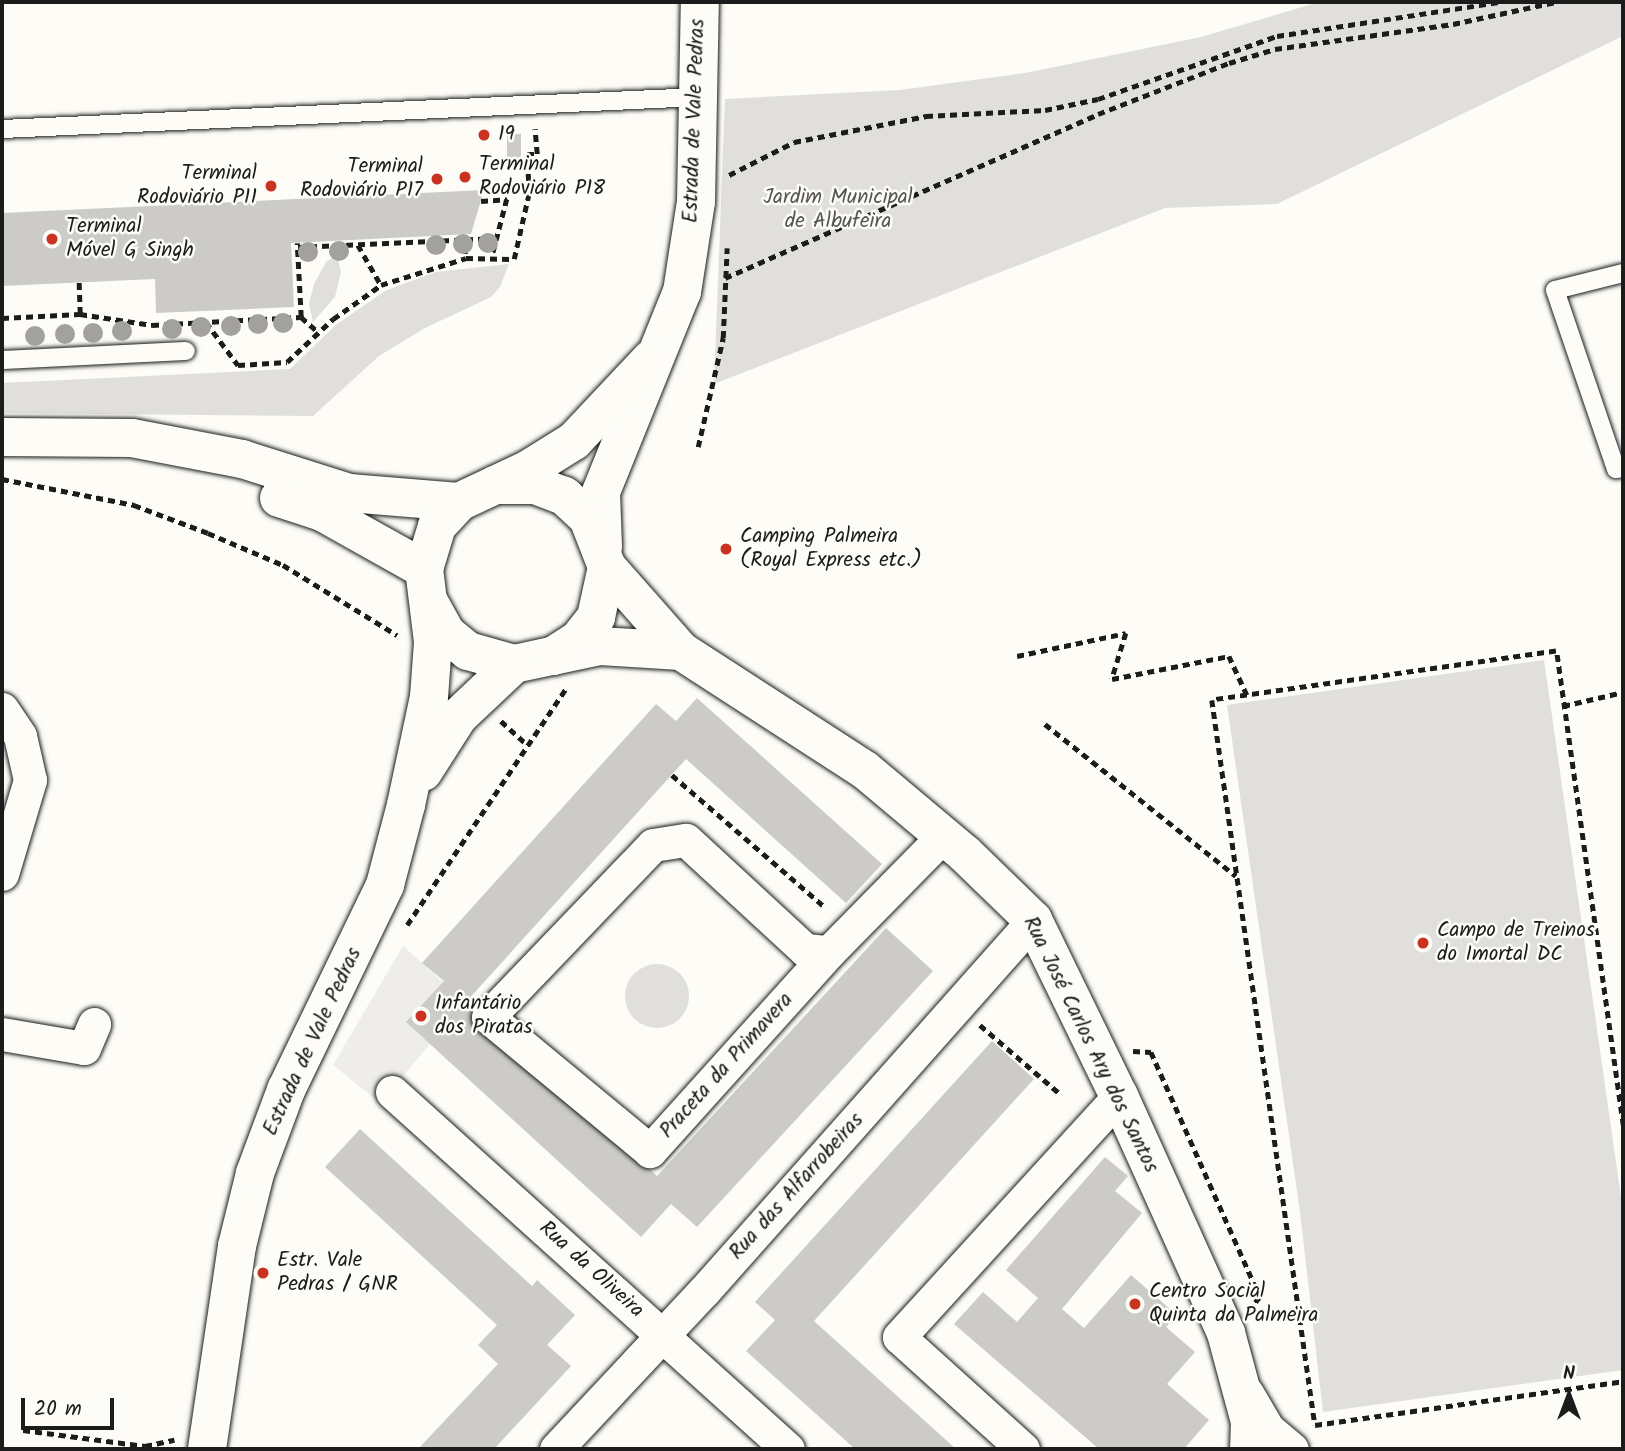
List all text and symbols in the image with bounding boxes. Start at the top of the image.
street label: Estrada de Vale Pedras [679,18,711,224]
place label: 19 [498,122,515,148]
marker: 19 [476,127,492,143]
place label: Terminal Rodoviário P18 [479,152,605,202]
place label: Terminal Rodoviário P17 [300,154,423,204]
place label: Terminal Rodoviário P11 [137,161,257,211]
marker: Terminal Rodoviário P18 [457,169,473,185]
marker: Terminal Rodoviário P17 [429,171,445,187]
marker: Terminal Rodoviário P11 [263,178,279,194]
park label: Jardim Municipal de Albufeira [763,185,913,235]
place label: Terminal Móvel G Singh [66,214,194,264]
marker: Terminal Móvel G Singh [44,231,60,247]
place label: Camping Palmeira (Royal Express etc.) [740,524,922,574]
marker: Camping Palmeira (Royal Express etc.) [718,541,734,557]
street label: Rua José Carlos Ary dos Santos [1017,913,1163,1177]
place label: Campo de Treinos do Imortal DC [1437,918,1595,968]
marker: Campo de Treinos do Imortal DC [1415,935,1431,951]
street label: Estrada de Vale Pedras [258,944,368,1140]
street label: Praceta da Primavera [655,988,799,1144]
place label: Infantário dos Piratas [435,991,532,1041]
marker: Infantário dos Piratas [413,1008,429,1024]
street label: Rua das Alfarrobeiras [725,1108,869,1266]
street label: Rua da Oliveira [533,1216,649,1324]
place label: Estr. Vale Pedras / GNR [277,1248,398,1298]
marker: Estr. Vale Pedras / GNR [255,1265,271,1281]
place label: Centro Social Quinta da Palmeira [1149,1279,1318,1329]
marker: Centro Social Quinta da Palmeira [1127,1296,1143,1312]
text: N [1563,1359,1575,1389]
north arrow [1534,1360,1604,1430]
scale bar [24,1384,117,1428]
text: 20 m [34,1393,82,1426]

